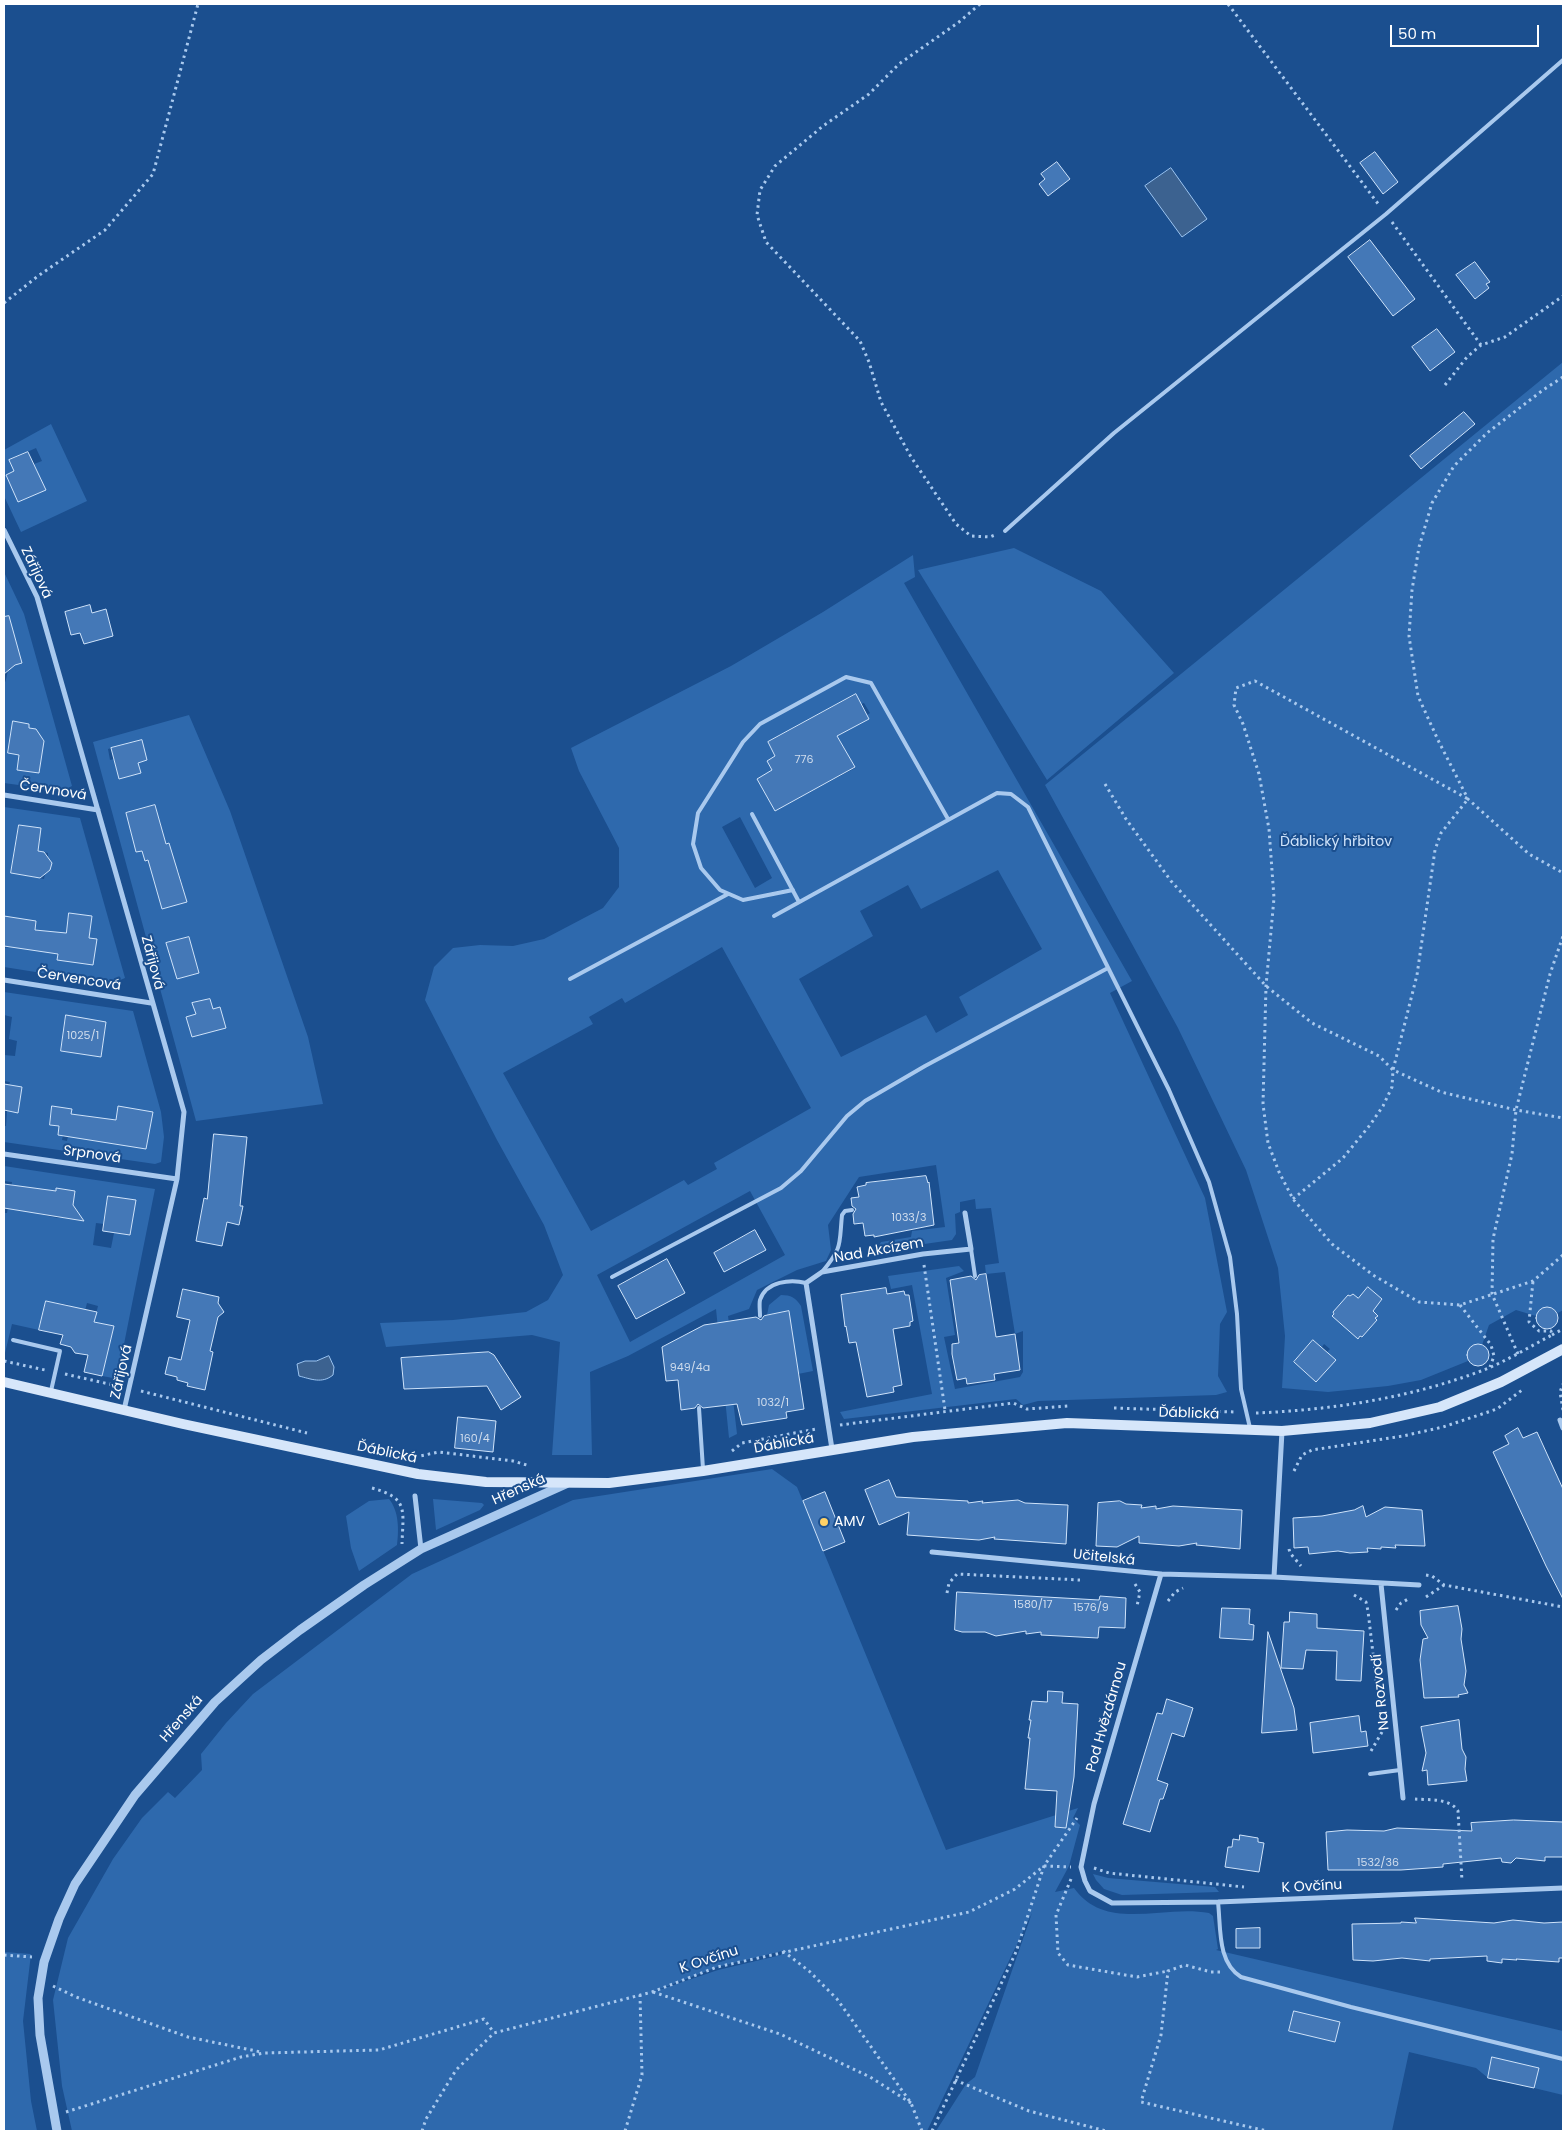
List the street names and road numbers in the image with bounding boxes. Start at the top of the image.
street label: Zářijová [17,544,55,602]
street label: Červnová [18,777,88,805]
street label: Zářijová [137,934,167,992]
street label: Červencová [36,965,122,995]
street label: Srpnová [62,1143,122,1167]
street label: Nad Akcízem [833,1235,925,1267]
street label: Zářijová [108,1343,136,1401]
street label: Ďáblická [1158,1405,1220,1423]
street label: Ďáblická [753,1430,815,1458]
street label: Ďáblická [355,1438,419,1468]
street label: Hřenská [490,1471,548,1509]
street label: Učitelská [1072,1546,1136,1570]
street label: Na Rozvodí [1369,1653,1393,1731]
street label: Pod Hvězdárnou [1083,1660,1131,1774]
street label: Hřenská [157,1692,207,1746]
street label: K Ovčínu [1281,1877,1343,1897]
street label: K Ovčínu [677,1943,741,1977]

